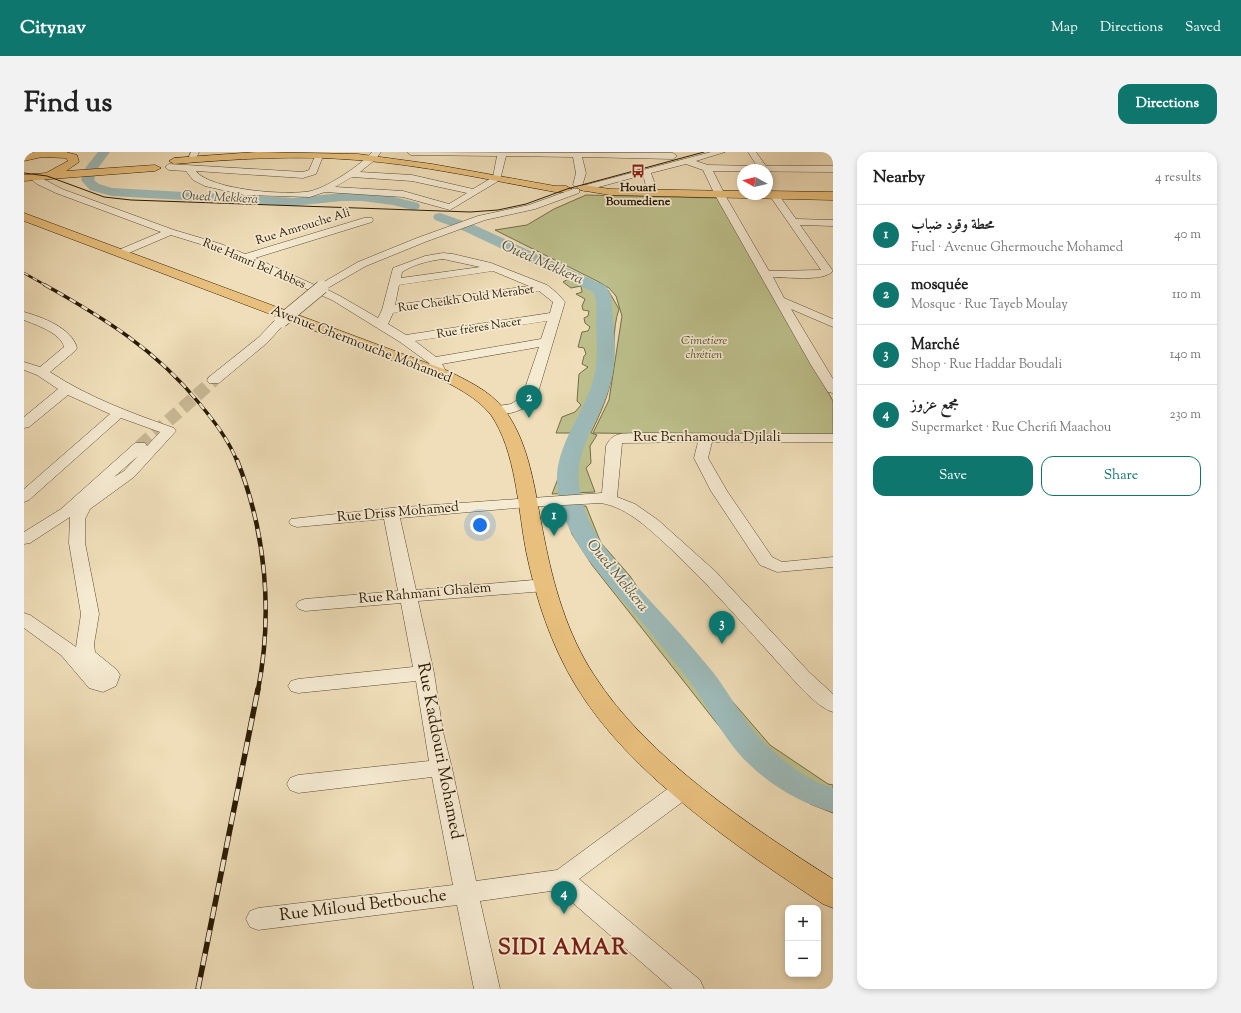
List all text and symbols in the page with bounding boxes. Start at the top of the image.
text: Citynav [20,15,86,42]
text: Map [1051,18,1078,38]
text: Directions [1100,18,1163,38]
text: Saved [1185,18,1221,38]
text: Find us [24,84,112,124]
button: Directions [1118,84,1217,124]
bus stop icon: Houari Boumediene [630,163,646,179]
north arrow [737,164,773,200]
text: Nearby [873,166,925,190]
text: 4 results [1155,169,1201,187]
place label: Houari Boumediene [605,179,671,211]
water label: Oued Mekkera [181,187,259,209]
street label: Rue Amrouche Ali [254,204,353,250]
text: محطة وقود ضباب [911,215,994,236]
text: 1 [884,226,888,244]
text: 40 m [1174,226,1201,244]
street label: Rue Hamri Bel Abbes [200,234,309,294]
water label: Oued Mekkera [498,236,587,291]
text: Fuel · Avenue Ghermouche Mohamed [911,239,1123,257]
text: mosquée [911,275,968,296]
street label: Rue Cheikh Ould Merabet [397,281,535,317]
text: 2 [883,286,889,304]
text: 110 m [1172,286,1201,304]
text: Mosque · Rue Tayeb Moulay [911,296,1068,314]
street label: Avenue Ghermouche Mohamed [267,301,455,389]
street label: Rue frères Nacer [435,312,523,344]
park label: Cimetiere chrétien [681,332,727,364]
text: Marché [911,335,959,356]
text: 3 [883,346,889,364]
text: 140 m [1170,346,1201,364]
text: Shop · Rue Haddar Boudali [911,356,1062,374]
pin: 2 [516,385,542,418]
text: مجمع عزوز [911,395,959,416]
text: 4 [883,406,889,424]
text: 230 m [1169,406,1201,424]
text: Supermarket · Rue Cherifi Maachou [911,419,1111,437]
street label: Rue Benhamouda Djilali [633,428,781,448]
button: Save [873,456,1033,496]
button: Share [1041,456,1201,496]
street label: Rue Driss Mohamed [336,498,460,528]
pin: 1 [541,503,567,536]
your location [470,515,490,535]
water label: Oued Mekkera [581,535,653,617]
street label: Rue Rahmani Ghalem [358,578,493,610]
pin: 3 [709,611,735,644]
street label: Rue Kaddouri Mohamed [410,661,468,842]
pin: 4 [551,881,577,914]
street label: Rue Miloud Betbouche [278,884,448,928]
map controls [785,905,821,977]
button: + [785,905,821,941]
district label: SIDI AMAR [498,933,628,965]
button: − [785,941,821,977]

